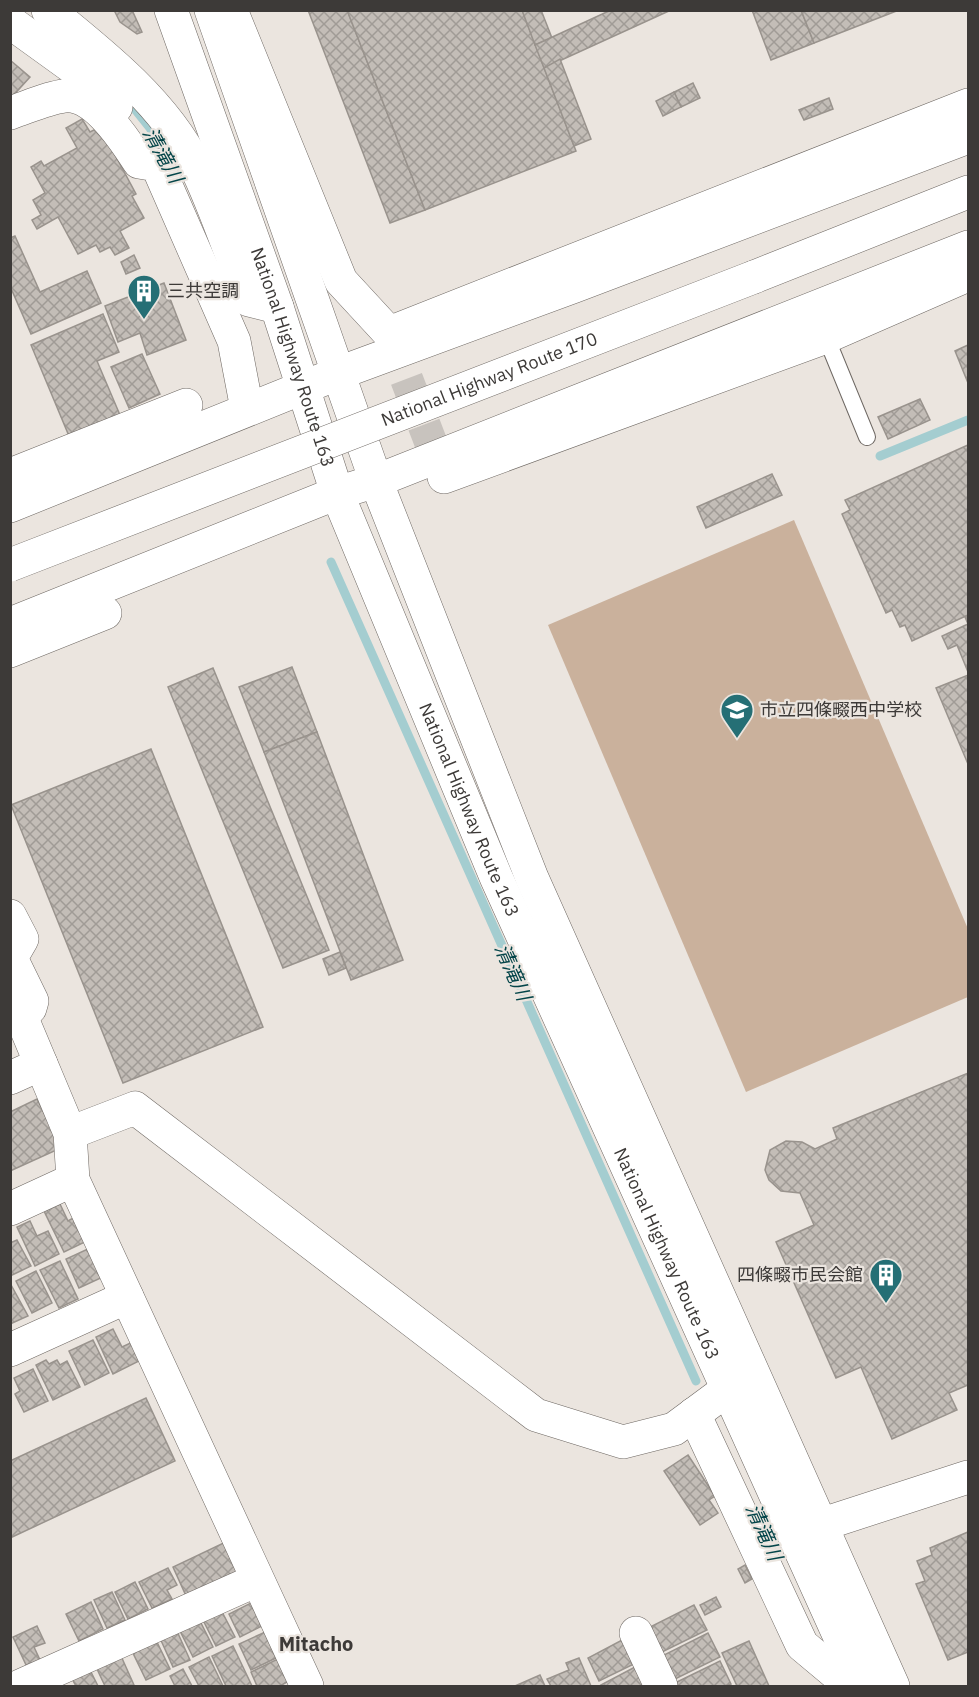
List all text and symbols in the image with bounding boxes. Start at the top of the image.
water label: 清滝川 [137,122,191,189]
street label: National Highway Route 163 [246,244,340,470]
building icon: 三共空調 [126,273,162,320]
place label: 三共空調 [167,279,239,302]
street label: National Highway Route 170 [378,327,601,431]
school or university icon: 市立四條畷西中学校 [719,692,755,739]
place label: 市立四條畷西中学校 [760,698,922,721]
street label: National Highway Route 163 [414,699,524,920]
water label: 清滝川 [489,939,539,1007]
street label: National Highway Route 163 [609,1144,725,1363]
building icon: 四條畷市民会館 [868,1257,904,1304]
place label: 四條畷市民会館 [737,1263,863,1286]
water label: 清滝川 [740,1499,790,1567]
district label: Mitacho [279,1630,353,1657]

